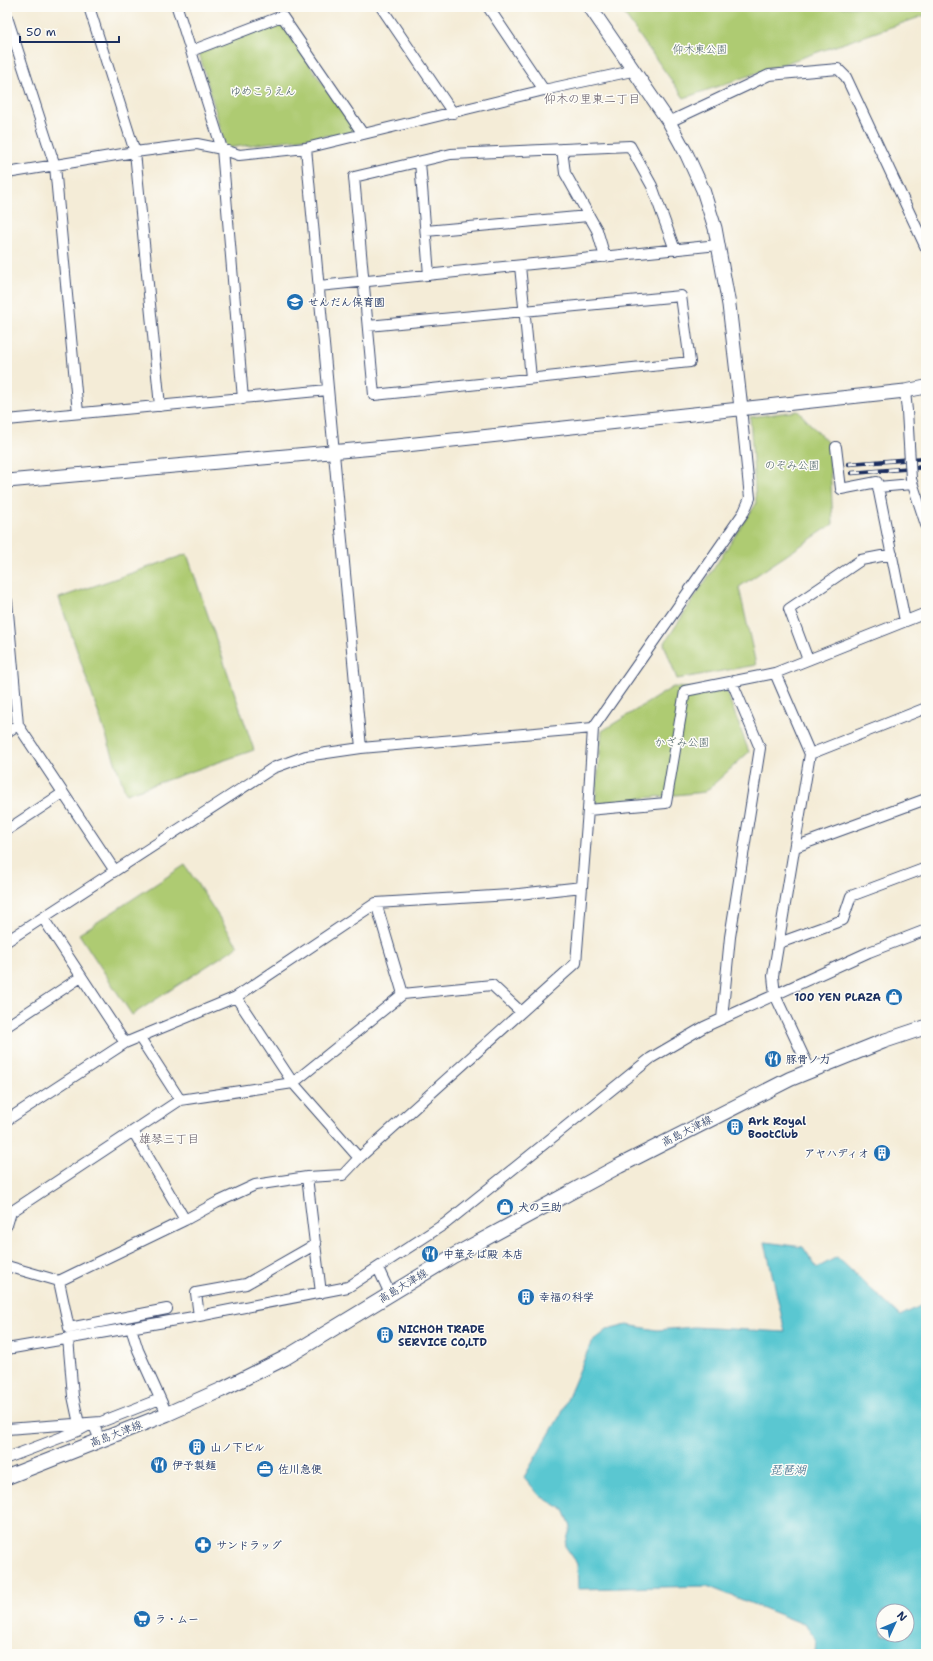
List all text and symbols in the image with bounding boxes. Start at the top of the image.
scale bar [20,18,119,44]
text: 50 m [26,24,56,40]
park label: 仰木東公園 [673,42,728,57]
park label: ゆめこうえん [230,84,296,99]
district label: 仰木の里東二丁目 [544,91,640,107]
school or university icon: せんだん保育園 [285,292,305,312]
place label: せんだん保育園 [308,295,385,310]
park label: のぞみ公園 [765,458,820,473]
park label: かざみ公園 [655,735,710,750]
shop icon: 100 YEN PLAZA [884,987,904,1007]
place label: 100 YEN PLAZA [794,990,882,1005]
restaurant icon: 豚骨ノ力 [763,1049,783,1069]
place label: 豚骨ノ力 [786,1052,830,1067]
street label: 高島大津線 [659,1112,715,1150]
place label: Ark Royal BootClub [748,1114,806,1142]
building icon: Ark Royal BootClub [725,1117,745,1137]
district label: 雄琴三丁目 [139,1131,199,1147]
building icon: アヤハディオ [872,1143,892,1163]
place label: アヤハディオ [804,1146,869,1161]
shop icon: 犬の三助 [495,1197,515,1217]
place label: 犬の三助 [518,1200,562,1215]
restaurant icon: 中華そば殿 本店 [420,1244,440,1264]
place label: 中華そば殿 本店 [443,1247,524,1262]
street label: 高島大津線 [376,1265,430,1307]
building icon: 幸福の科学 [516,1287,536,1307]
place label: 幸福の科学 [539,1290,594,1305]
place label: NICHOH TRADE SERVICE CO,LTD [398,1322,487,1350]
building icon: NICHOH TRADE SERVICE CO,LTD [375,1325,395,1345]
street label: 高島大津線 [88,1417,144,1451]
building icon: 山ノ下ビル [187,1437,207,1457]
place label: 山ノ下ビル [210,1440,265,1455]
restaurant icon: 伊予製麺 [149,1455,169,1475]
place label: 伊予製麺 [172,1458,216,1473]
office icon: 佐川急便 [255,1459,275,1479]
place label: 佐川急便 [278,1462,322,1477]
water label: 琵琶湖 [770,1462,807,1478]
pharmacy icon: サンドラッグ [193,1535,213,1555]
place label: サンドラッグ [216,1538,282,1553]
north arrow [875,1603,915,1643]
text: N [893,1608,910,1625]
supermarket icon: ラ・ムー [132,1609,152,1629]
place label: ラ・ムー [155,1612,199,1627]

